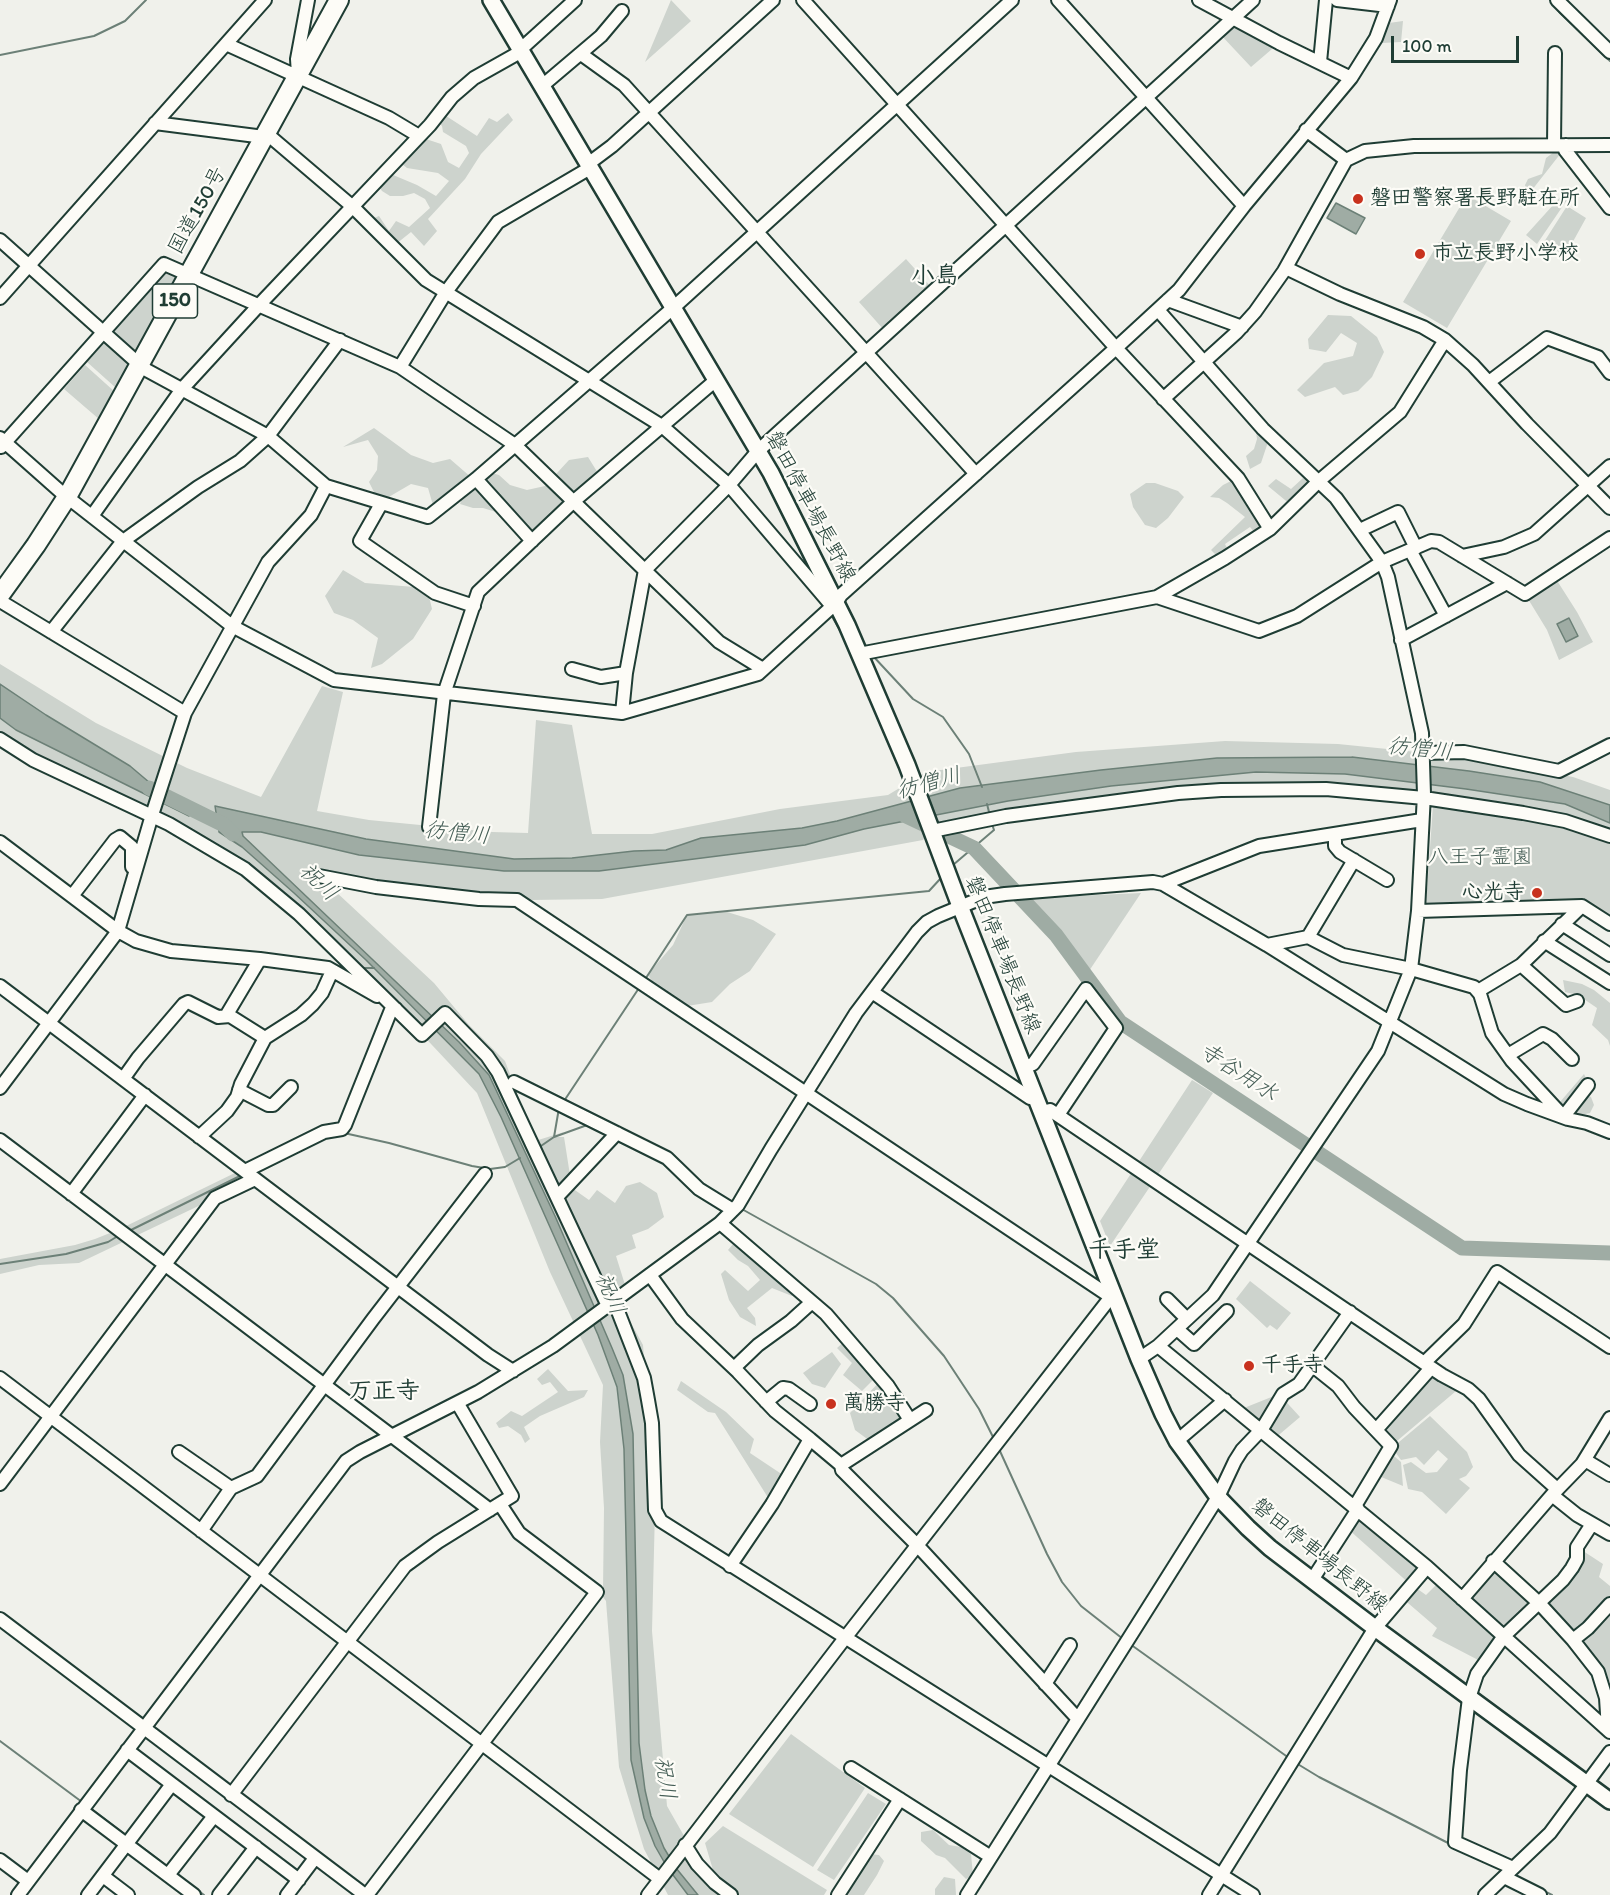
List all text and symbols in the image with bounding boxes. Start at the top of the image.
scale bar [1394,24,1522,62]
text: 100 m [1402,35,1452,57]
street label: 国道150号 [164,163,232,259]
place label: 磐田警察署長野駐在所 [1370,186,1580,212]
marker: 磐田警察署長野駐在所 [1351,192,1365,206]
place label: 市立長野小学校 [1432,241,1579,267]
marker: 市立長野小学校 [1413,247,1427,261]
district label: 小島 [911,263,959,291]
road number: 150 [152,284,198,318]
street label: 磐田停車場長野線 [759,427,861,587]
water label: 彷僧川 [1386,733,1454,767]
water label: 彷僧川 [894,763,964,805]
water label: 彷僧川 [423,817,491,851]
park label: 八王子霊園 [1428,845,1532,871]
water label: 祝川 [293,858,343,908]
street label: 磐田停車場長野線 [959,872,1045,1038]
place label: 心光寺 [1462,880,1525,906]
marker: 心光寺 [1530,886,1544,900]
water label: 寺谷用水 [1194,1038,1282,1108]
district label: 千手堂 [1088,1237,1160,1265]
water label: 祝川 [588,1269,630,1319]
place label: 千手寺 [1261,1353,1324,1379]
marker: 千手寺 [1242,1359,1256,1373]
district label: 万正寺 [348,1378,420,1406]
place label: 萬勝寺 [843,1391,906,1417]
marker: 萬勝寺 [824,1397,838,1411]
street label: 磐田停車場長野線 [1246,1493,1392,1619]
water label: 祝川 [648,1754,680,1802]

